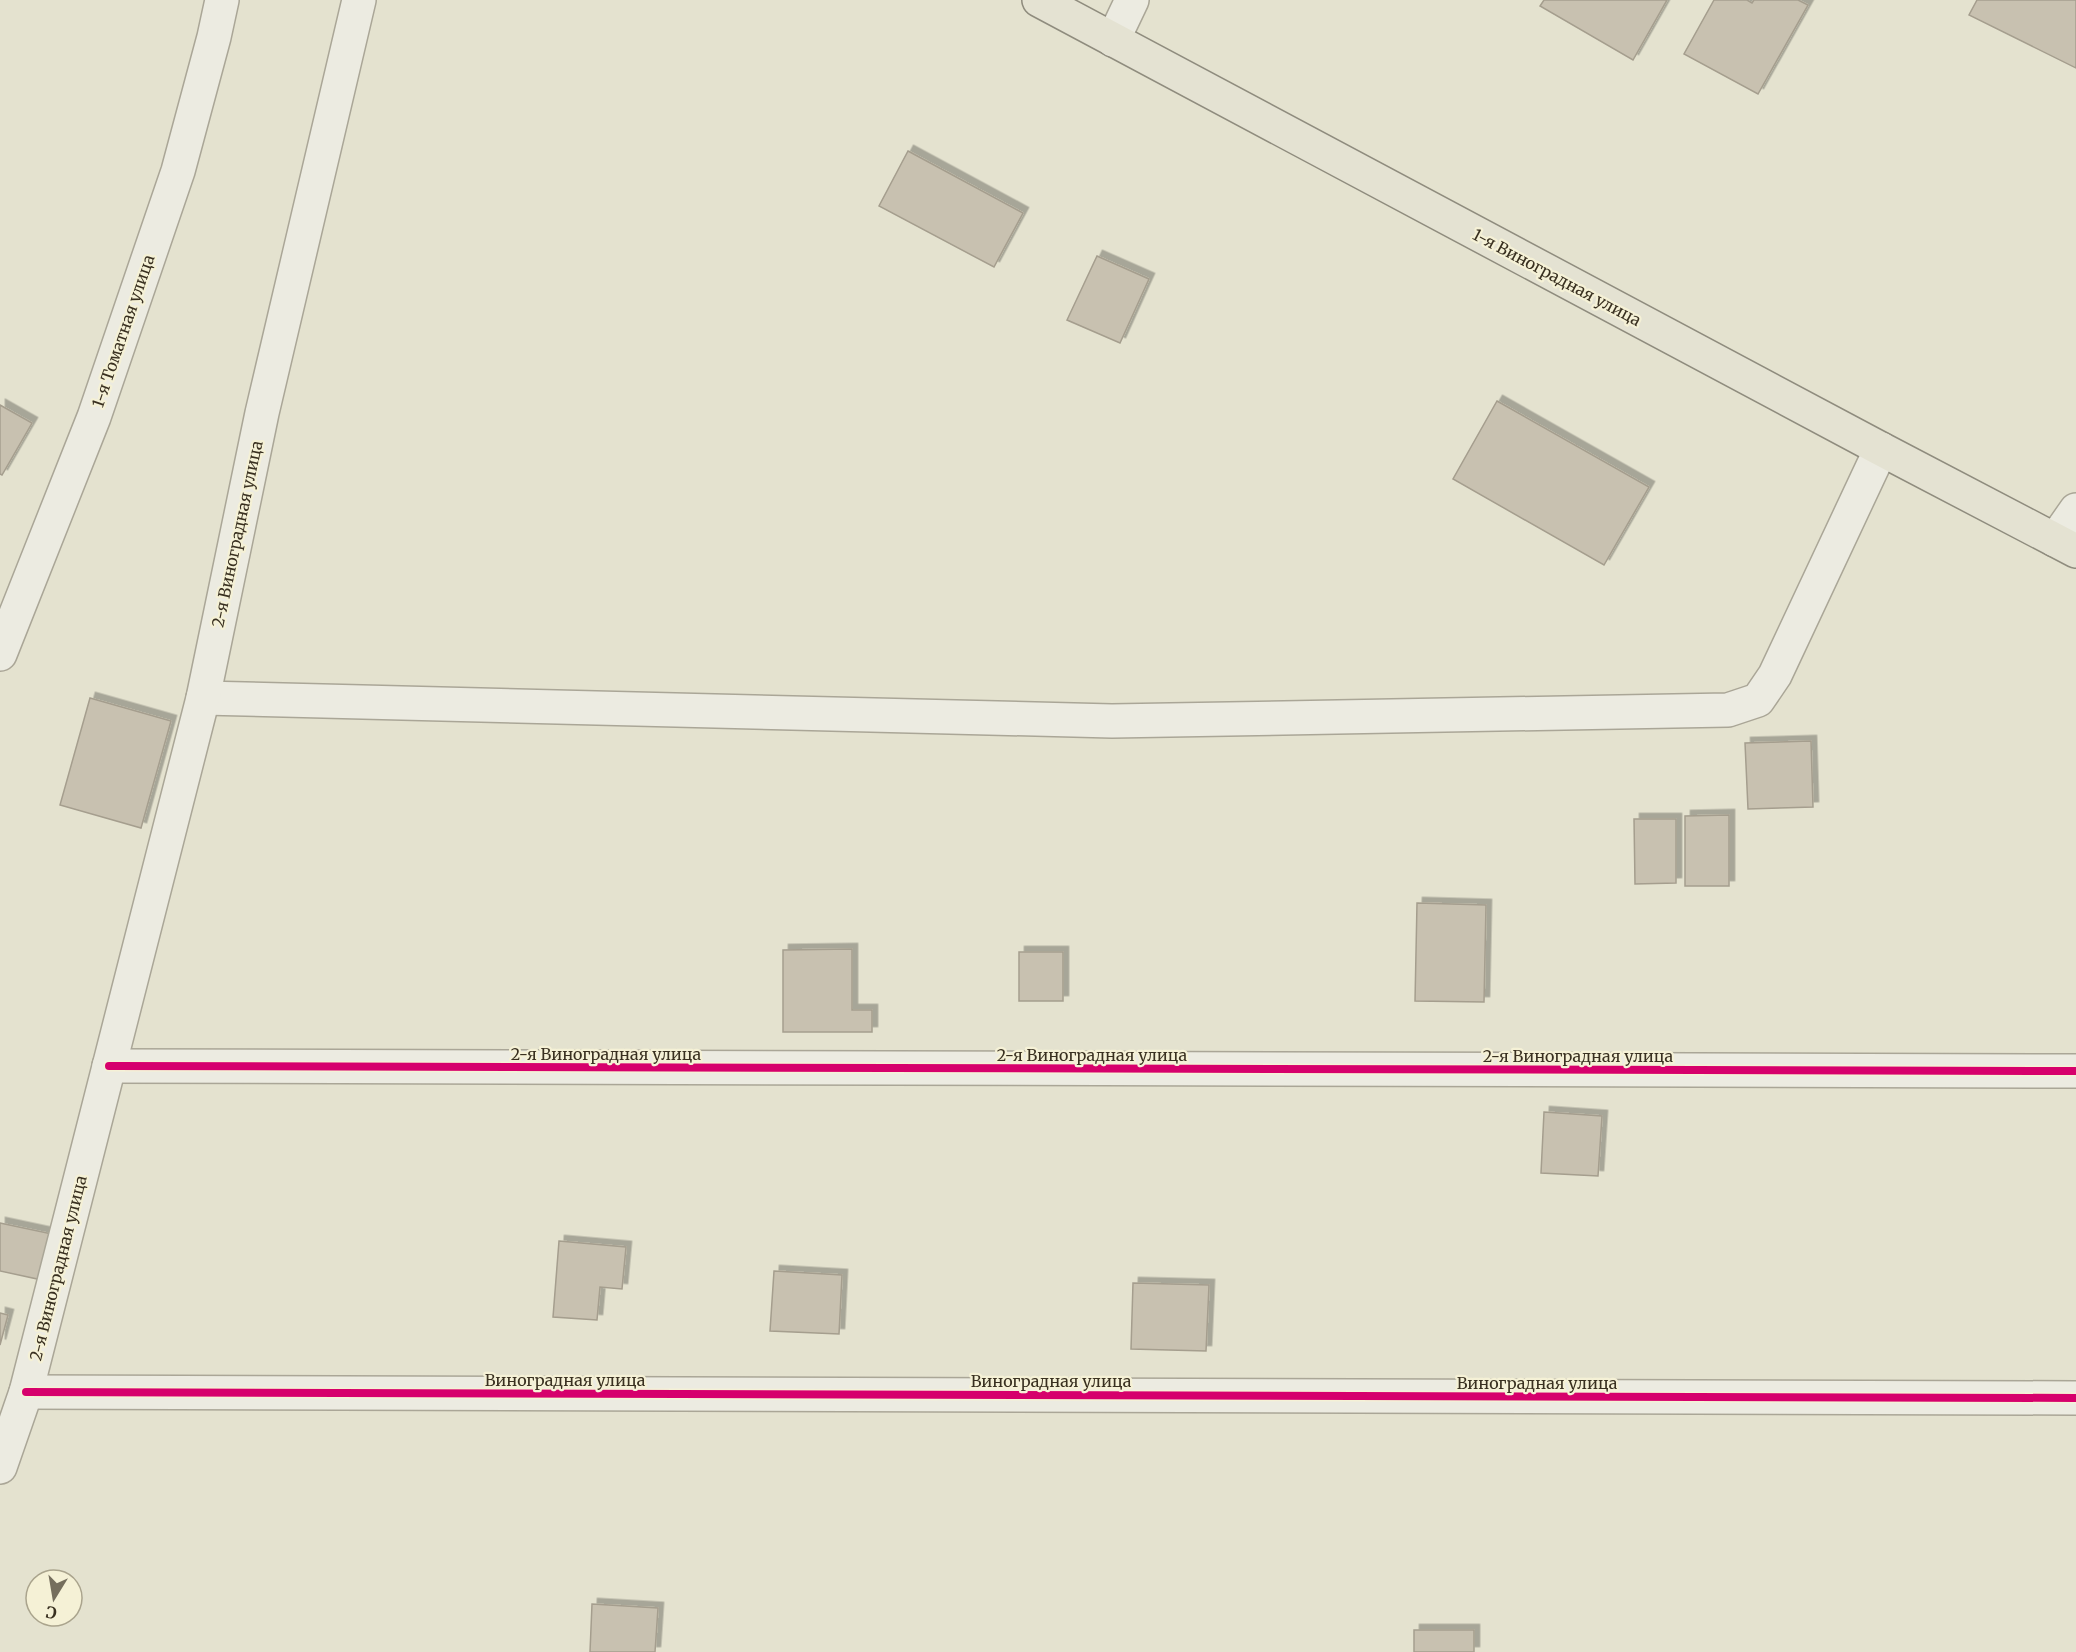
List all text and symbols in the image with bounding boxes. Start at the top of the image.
street label: 1-я Виноградная улица [1469,224,1645,330]
street label: 1-я Томатная улица [87,252,159,410]
street label: 2-я Виноградная улица [207,438,267,629]
street label: 2-я Виноградная улица [511,1044,702,1064]
street label: 2-я Виноградная улица [997,1045,1188,1065]
street label: 2-я Виноградная улица [1483,1046,1674,1066]
street label: 2-я Виноградная улица [25,1173,91,1363]
street label: Виноградная улица [485,1370,646,1390]
street label: Виноградная улица [971,1371,1132,1391]
street label: Виноградная улица [1457,1373,1618,1393]
north arrow [24,1568,84,1628]
text: С [44,1602,58,1624]

